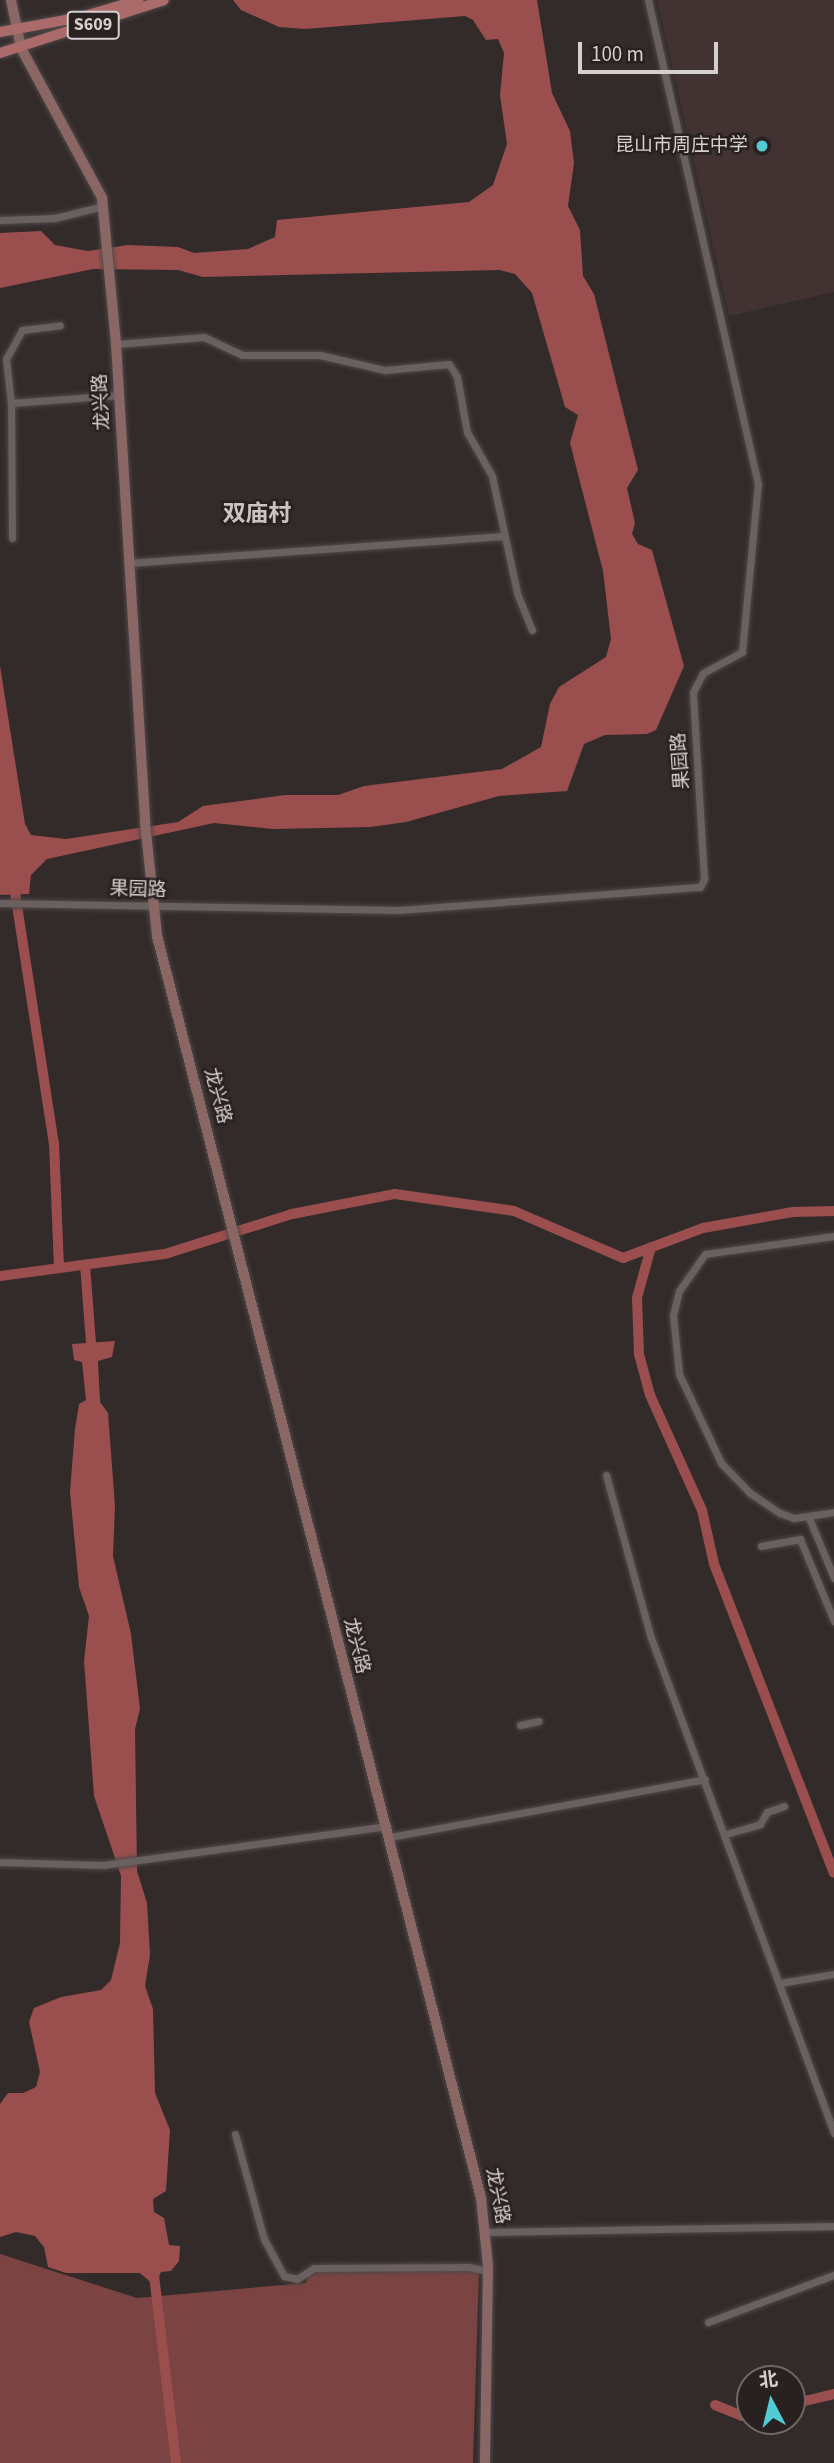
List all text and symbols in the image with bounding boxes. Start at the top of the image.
road number: S609 [65,10,121,40]
scale bar [582,28,722,72]
text: 100 m [591,39,644,69]
place label: 昆山市周庄中学 [615,135,748,157]
marker: 昆山市周庄中学 [754,138,770,154]
street label: 龙兴路 [89,373,115,431]
district label: 双庙村 [223,500,291,528]
street label: 果园路 [668,732,694,790]
street label: 果园路 [109,878,167,902]
street label: 龙兴路 [199,1066,235,1126]
street label: 龙兴路 [338,1616,374,1676]
street label: 龙兴路 [480,2166,514,2226]
north arrow [736,2365,806,2435]
text: 北 [758,2366,780,2395]

